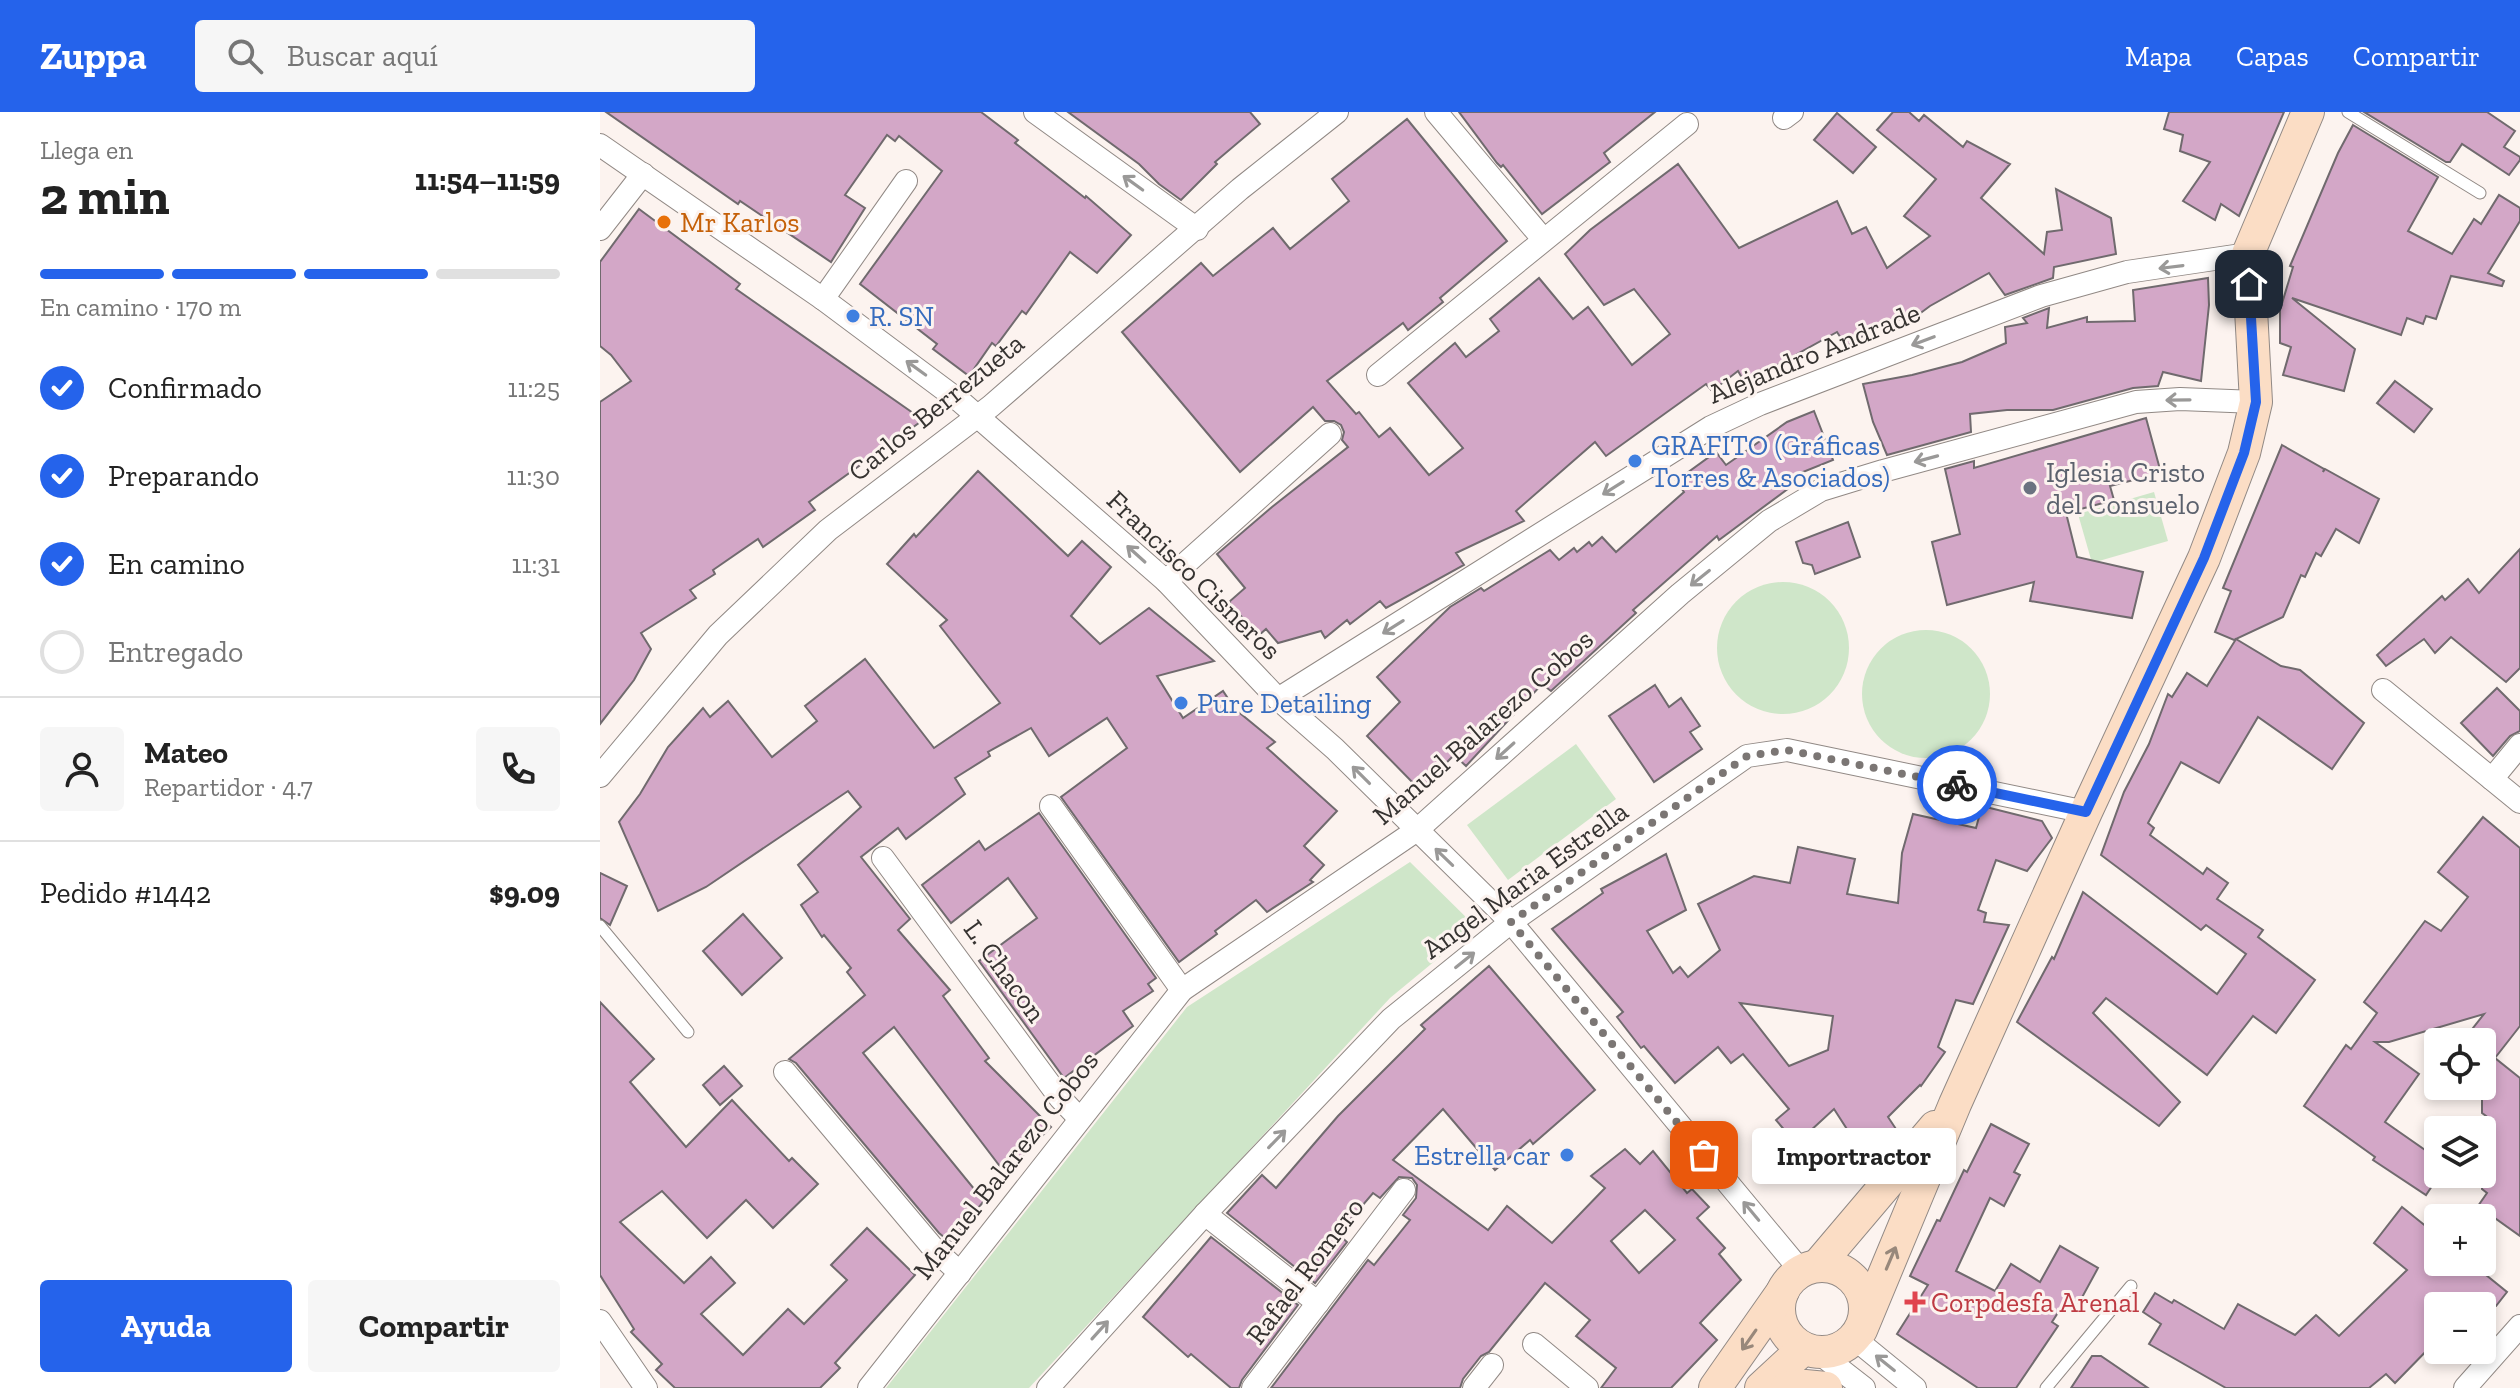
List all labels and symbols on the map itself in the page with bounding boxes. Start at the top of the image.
one-way arrow [1123,175,1145,191]
place label: Mr Karlos [680,206,800,239]
marker: Mr Karlos [655,213,673,231]
pin [2215,250,2283,318]
one-way arrow [2159,260,2184,275]
street label: Alejandro Andrade [1703,295,1925,411]
place label: R. SN [869,300,934,333]
marker: R. SN [844,307,862,325]
street label: Carlos Berrezueta [842,326,1031,488]
one-way arrow [1911,335,1936,349]
one-way arrow [906,360,928,377]
one-way arrow [2165,392,2192,407]
place label: GRAFITO (Gráficas Torres & Asociados) [1651,429,1890,494]
marker: GRAFITO (Gráficas Torres & Asociados) [1626,452,1644,470]
one-way arrow [1914,452,1940,467]
place label: Iglesia Cristo del Consuelo [2046,456,2205,521]
marker: Iglesia Cristo del Consuelo [2021,479,2039,497]
one-way arrow [1602,481,1625,497]
street label: Francisco Cisneros [1100,483,1288,667]
one-way arrow [1126,546,1146,564]
one-way arrow [1690,569,1710,587]
one-way arrow [1382,619,1405,635]
street label: Manuel Balarezo Cobos [1366,622,1600,832]
place label: Pure Detailing [1197,687,1371,720]
marker: Pure Detailing [1172,694,1190,712]
one-way arrow [1496,742,1516,760]
courier [1917,745,1997,825]
one-way arrow [1352,766,1371,785]
street label: Angel Maria Estrella [1416,794,1635,966]
one-way arrow [1435,848,1454,867]
street label: L. Chacon [957,914,1053,1028]
one-way arrow [1454,951,1475,969]
street label: Manuel Balarezo Cobos [907,1044,1105,1286]
pin [1670,1121,1738,1189]
callout: Importractor [1752,1127,1956,1183]
one-way arrow [1267,1129,1286,1149]
place label: Estrella car [1414,1139,1551,1172]
marker: Estrella car [1558,1146,1576,1164]
street label: Rafael Romero [1239,1191,1371,1351]
one-way arrow [1742,1201,1760,1222]
one-way arrow [1885,1246,1900,1271]
place label: Corpdesfa Arenal [1931,1286,2139,1319]
marker: Corpdesfa Arenal [1906,1293,1924,1311]
one-way arrow [1091,1320,1110,1340]
one-way arrow [1741,1328,1757,1350]
one-way arrow [1875,1355,1896,1372]

